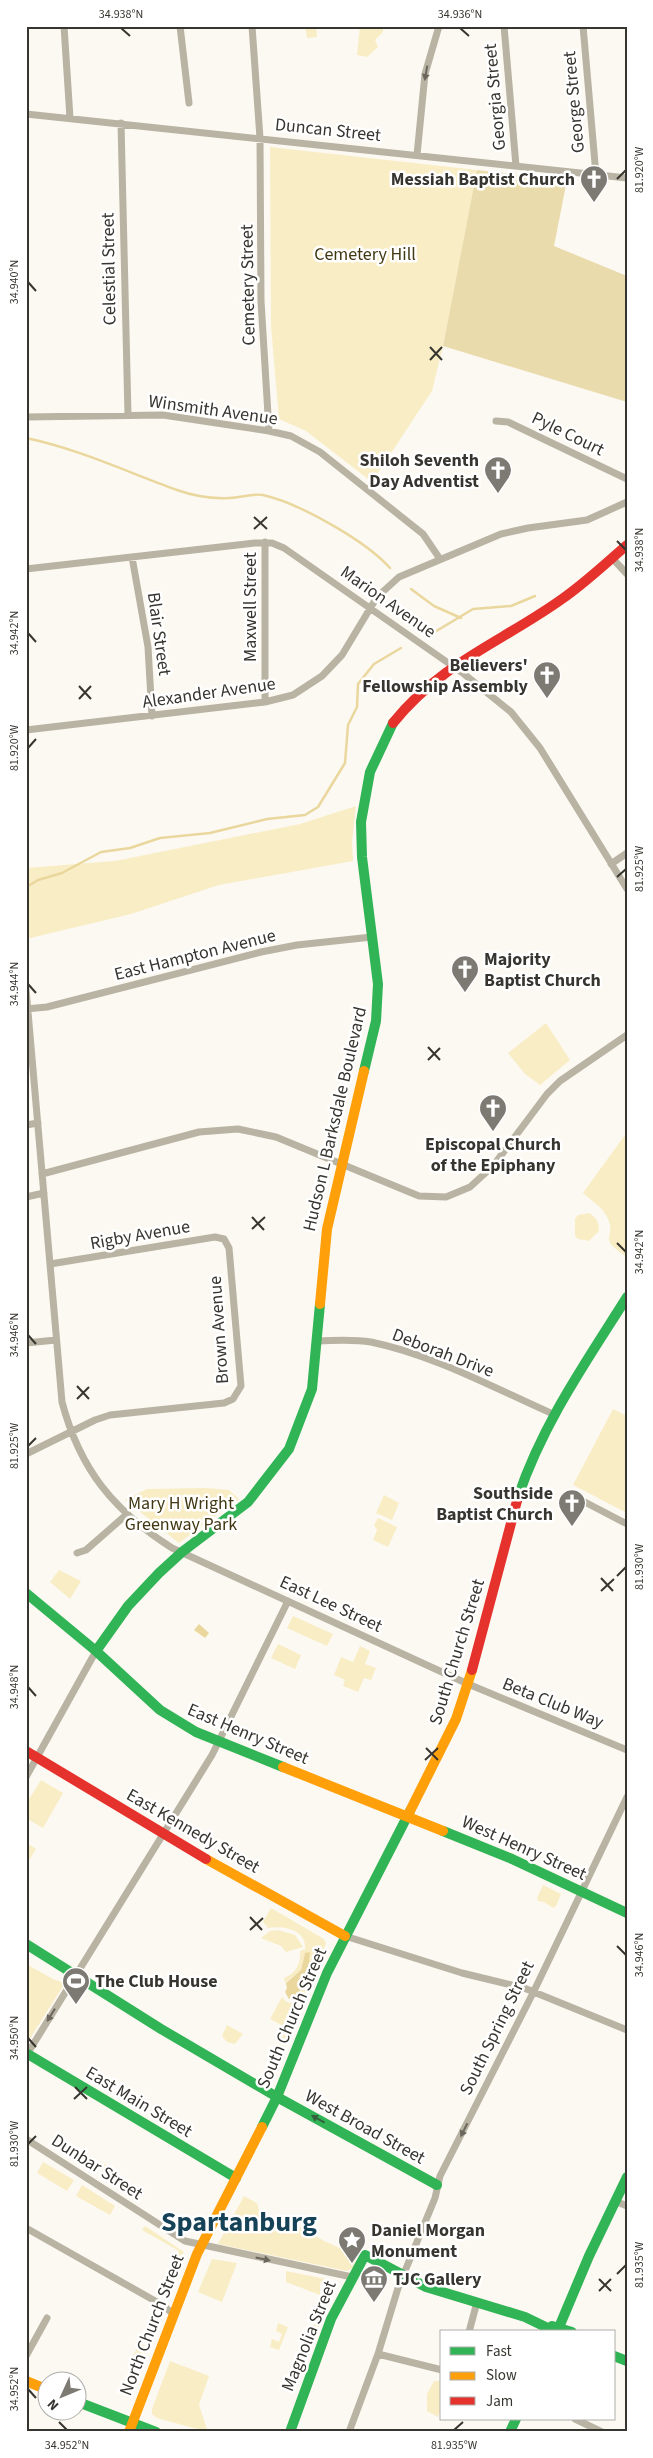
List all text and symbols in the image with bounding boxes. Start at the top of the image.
text: 34.938°N [99,6,143,23]
text: 34.936°N [438,6,482,23]
street label: Georgia Street [478,43,512,151]
street label: George Street [557,50,591,154]
one-way arrow [421,66,429,82]
street label: Duncan Street [274,112,382,148]
text: 81.920°W [631,146,648,193]
church icon: Messiah Baptist Church [579,164,609,203]
place label: Messiah Baptist Church [391,167,575,192]
street label: Celestial Street [96,212,122,326]
street label: Cemetery Street [234,224,262,346]
park label: Cemetery Hill [314,242,416,267]
text: 34.940°N [6,260,23,304]
street label: Winsmith Avenue [147,389,279,431]
street label: Pyle Court [528,406,608,462]
place label: Shiloh Seventh Day Adventist [359,448,479,494]
church icon: Shiloh Seventh Day Adventist [483,455,513,494]
text: 34.938°N [631,528,648,572]
street label: Maxwell Street [238,552,263,662]
street label: Marion Avenue [335,560,441,644]
street label: Blair Street [141,591,177,677]
text: 34.942°N [6,611,23,655]
place label: Believers' Fellowship Assembly [362,653,529,699]
church icon: Believers' Fellowship Assembly [532,660,562,699]
street label: Alexander Avenue [141,671,277,715]
text: 81.920°W [6,724,23,771]
text: 81.925°W [631,845,648,892]
street label: East Hampton Avenue [112,923,278,987]
place label: Majority Baptist Church [484,947,601,993]
church icon: Majority Baptist Church [450,954,480,993]
text: 34.944°N [6,962,23,1006]
street label: Hudson L Barksdale Boulevard [297,1004,373,1234]
church icon: Episcopal Church of the Epiphany [478,1093,508,1132]
place label: Episcopal Church of the Epiphany [425,1132,561,1178]
street label: Rigby Avenue [88,1214,192,1256]
text: 34.942°N [631,1230,648,1274]
street label: Brown Avenue [203,1275,235,1385]
text: 34.946°N [6,1313,23,1357]
street label: Deborah Drive [389,1322,497,1384]
text: 81.925°W [6,1422,23,1469]
place label: Southside Baptist Church [436,1481,553,1527]
church icon: Southside Baptist Church [557,1488,587,1527]
park label: Mary H Wright Greenway Park [125,1491,237,1537]
text: 81.930°W [631,1543,648,1590]
street label: East Lee Street [276,1569,386,1639]
street label: South Church Street [423,1576,491,1728]
text: 34.948°N [6,1665,23,1709]
street label: Beta Club Way [499,1671,608,1735]
street label: East Henry Street [183,1697,313,1771]
street label: East Kennedy Street [122,1783,264,1879]
street label: West Henry Street [458,1809,590,1887]
text: 34.946°N [631,1933,648,1977]
street label: South Church Street [251,1943,333,2093]
street label: South Spring Street [454,1957,540,2099]
sports icon: The Club House [61,1966,91,2005]
place label: The Club House [95,1969,218,1994]
one-way arrow [47,2009,56,2022]
text: 34.950°N [6,2016,23,2060]
street label: East Main Street [81,2060,197,2144]
street label: West Broad Street [300,2084,430,2170]
one-way arrow [311,2115,325,2123]
text: 81.930°W [6,2120,23,2167]
one-way arrow [460,2123,468,2137]
street label: Dunbar Street [46,2128,148,2206]
district label: Spartanburg [161,2202,317,2242]
place label: Daniel Morgan Monument [371,2218,485,2264]
place icon: Daniel Morgan Monument [337,2225,367,2264]
text: 81.935°W [631,2241,648,2288]
street label: North Church Street [113,2251,191,2399]
one-way arrow [255,2255,270,2263]
museum icon: TJC Gallery [359,2264,389,2303]
place label: TJC Gallery [393,2267,482,2292]
street label: Magnolia Street [275,2277,343,2395]
legend [440,2330,616,2420]
text: Fast [486,2341,512,2362]
text: Slow [486,2365,517,2386]
text: 34.952°N [6,2367,23,2411]
north arrow [38,2370,88,2420]
text: Jam [486,2391,513,2412]
text: N [43,2394,64,2415]
text: 34.952°N [45,2437,89,2454]
text: 81.935°W [431,2437,478,2454]

